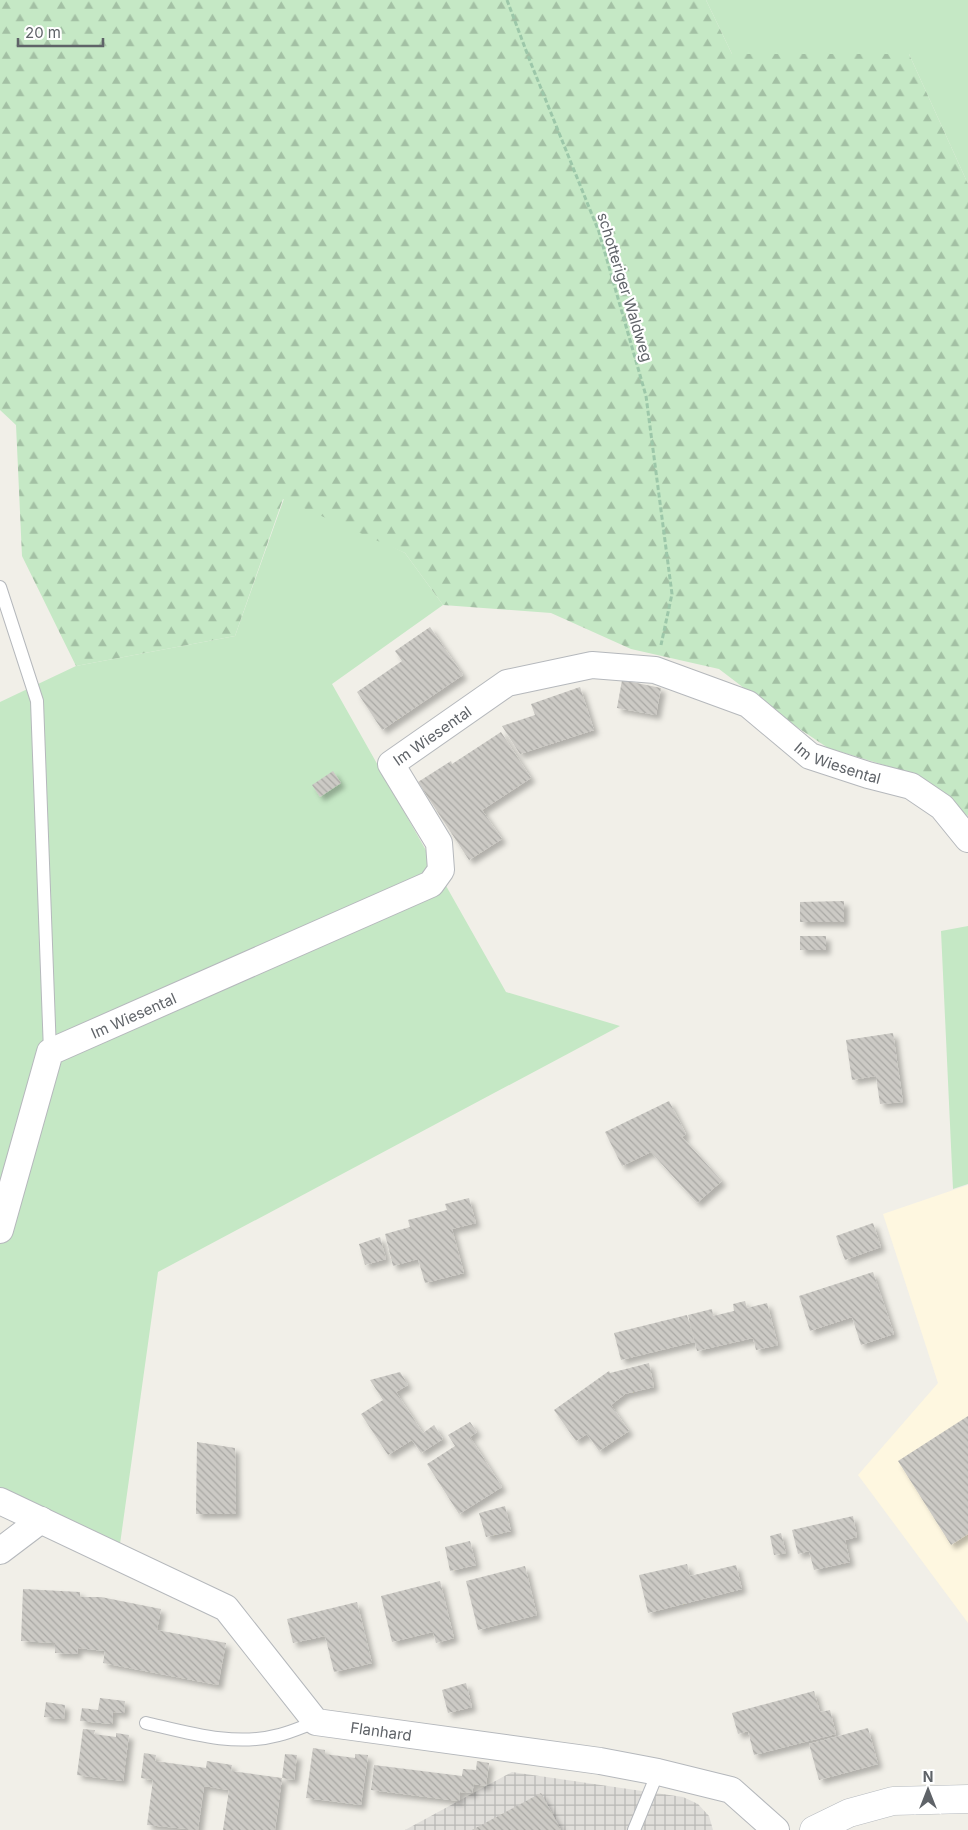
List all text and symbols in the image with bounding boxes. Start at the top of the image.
scale bar [18,15,102,47]
text: 20 m [25,23,61,42]
street label: schotteriger Waldweg [593,210,657,364]
street label: Im Wiesental [389,701,475,769]
street label: Im Wiesental [791,738,883,787]
street label: Im Wiesental [88,988,179,1042]
street label: Flanhard [349,1717,413,1745]
north arrow [903,1765,953,1815]
text: N [923,1768,933,1785]

